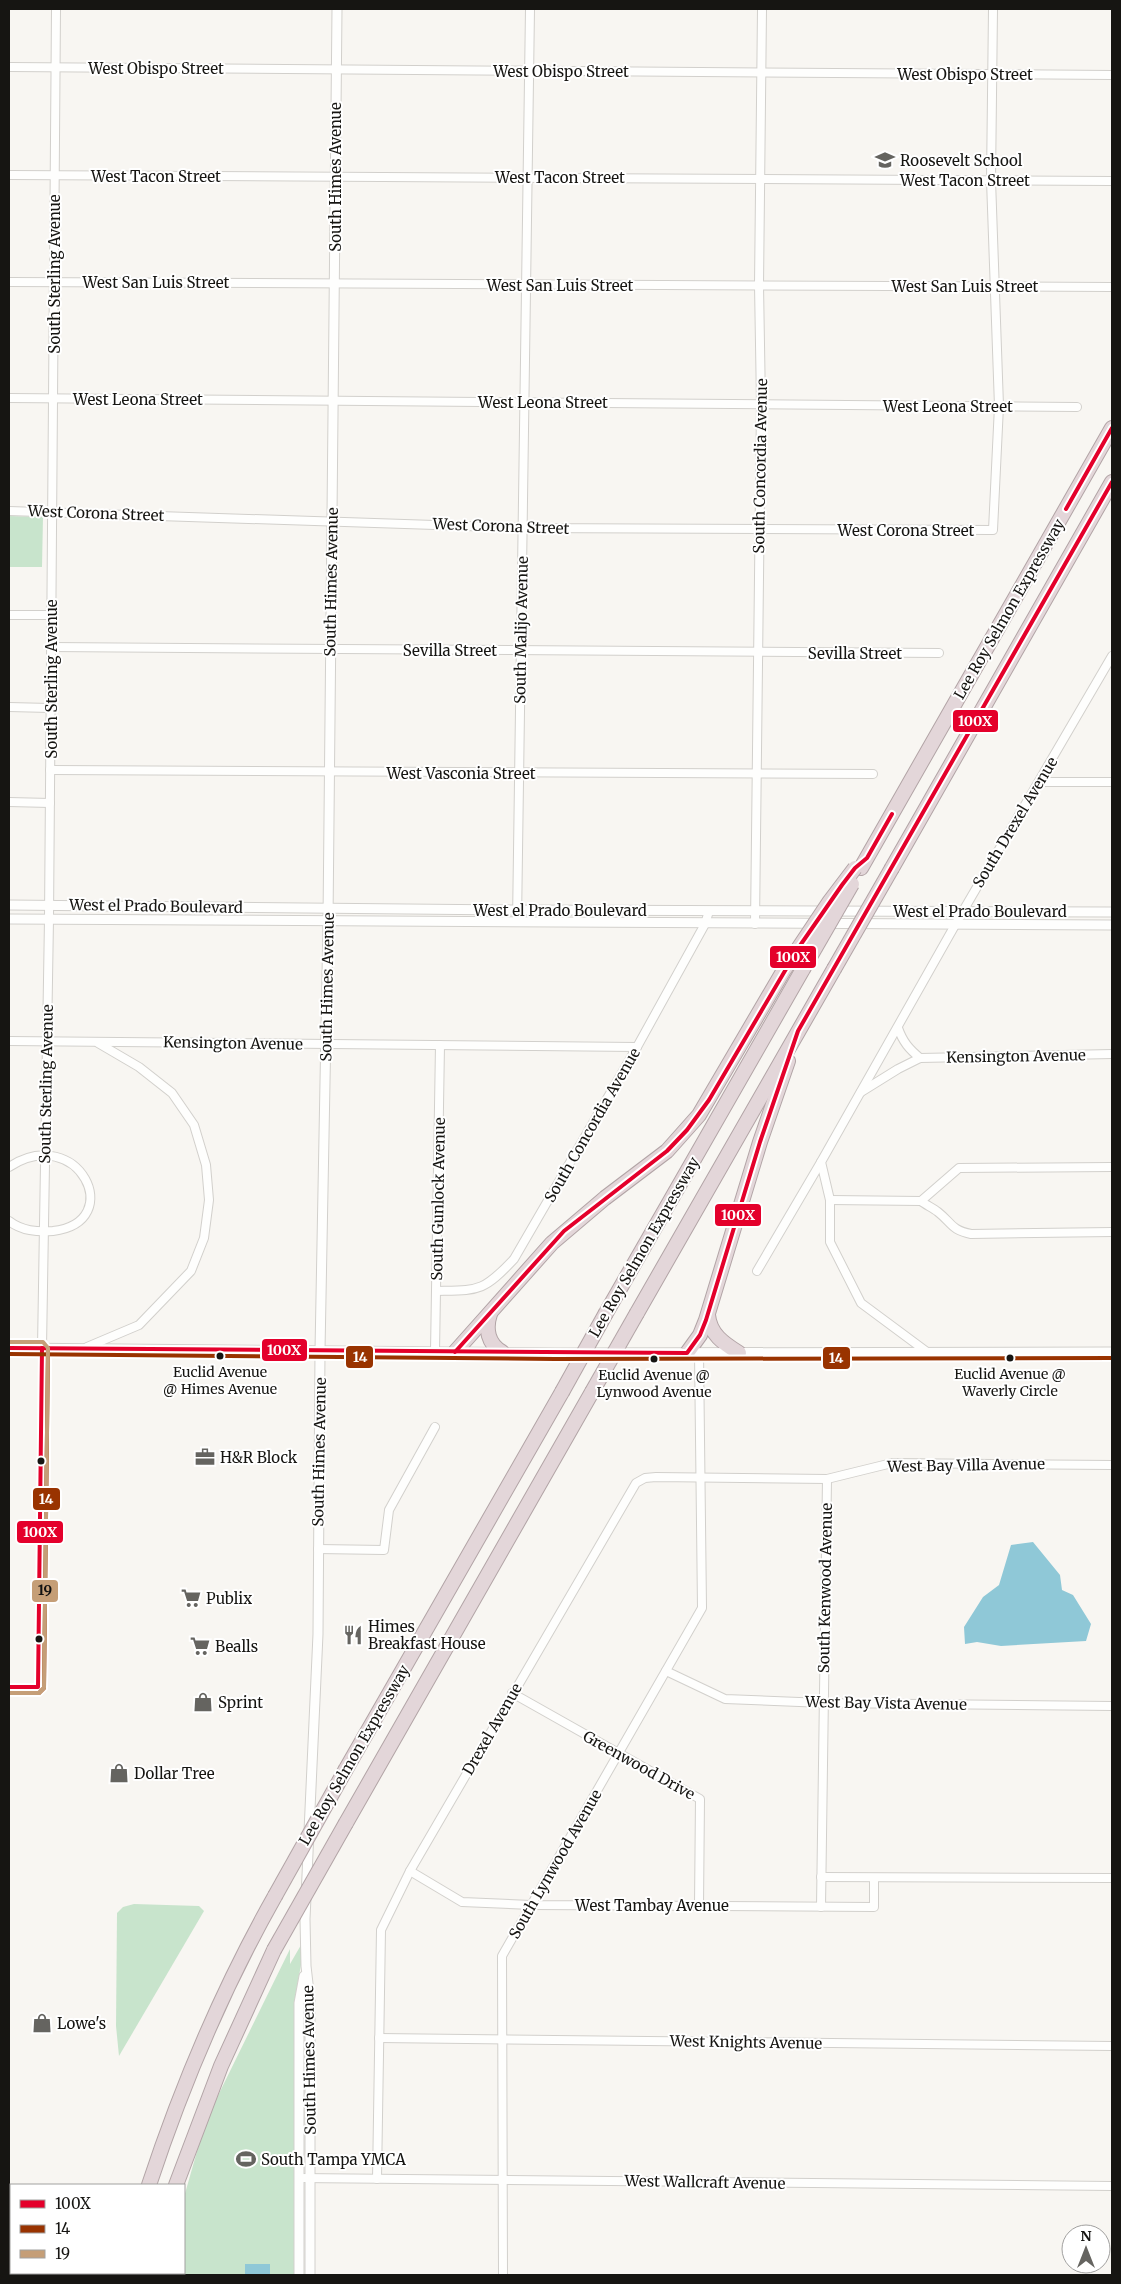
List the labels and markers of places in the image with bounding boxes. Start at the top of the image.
school or university icon: Roosevelt School [874,149,896,171]
place label: Roosevelt School [900,151,1023,170]
marker: Euclid Avenue @ Himes Avenue [215,1351,225,1361]
marker: Euclid Avenue @ Waverly Circle [1005,1353,1015,1363]
marker: Euclid Avenue @ Lynwood Avenue [649,1354,659,1364]
place label: Euclid Avenue @ Himes Avenue [163,1363,277,1398]
place label: Euclid Avenue @ Waverly Circle [954,1365,1066,1400]
place label: Euclid Avenue @ Lynwood Avenue [597,1366,711,1401]
office icon: H&R Block [194,1446,216,1468]
place label: H&R Block [220,1448,298,1467]
unlabelled marker [36,1456,46,1466]
supermarket icon: Publix [180,1587,202,1609]
place label: Publix [206,1589,252,1608]
place label: Himes Breakfast House [368,1617,486,1653]
restaurant icon: Himes Breakfast House [342,1624,364,1646]
unlabelled marker [34,1634,44,1644]
supermarket icon: Bealls [189,1635,211,1657]
place label: Bealls [215,1637,258,1656]
shop icon: Sprint [192,1691,214,1713]
place label: Sprint [218,1693,263,1712]
shop icon: Dollar Tree [108,1762,130,1784]
place label: Dollar Tree [134,1764,215,1783]
shop icon: Lowe's [31,2012,53,2034]
place label: Lowe's [57,2014,106,2033]
sports icon: South Tampa YMCA [235,2148,257,2170]
place label: South Tampa YMCA [261,2150,406,2169]

